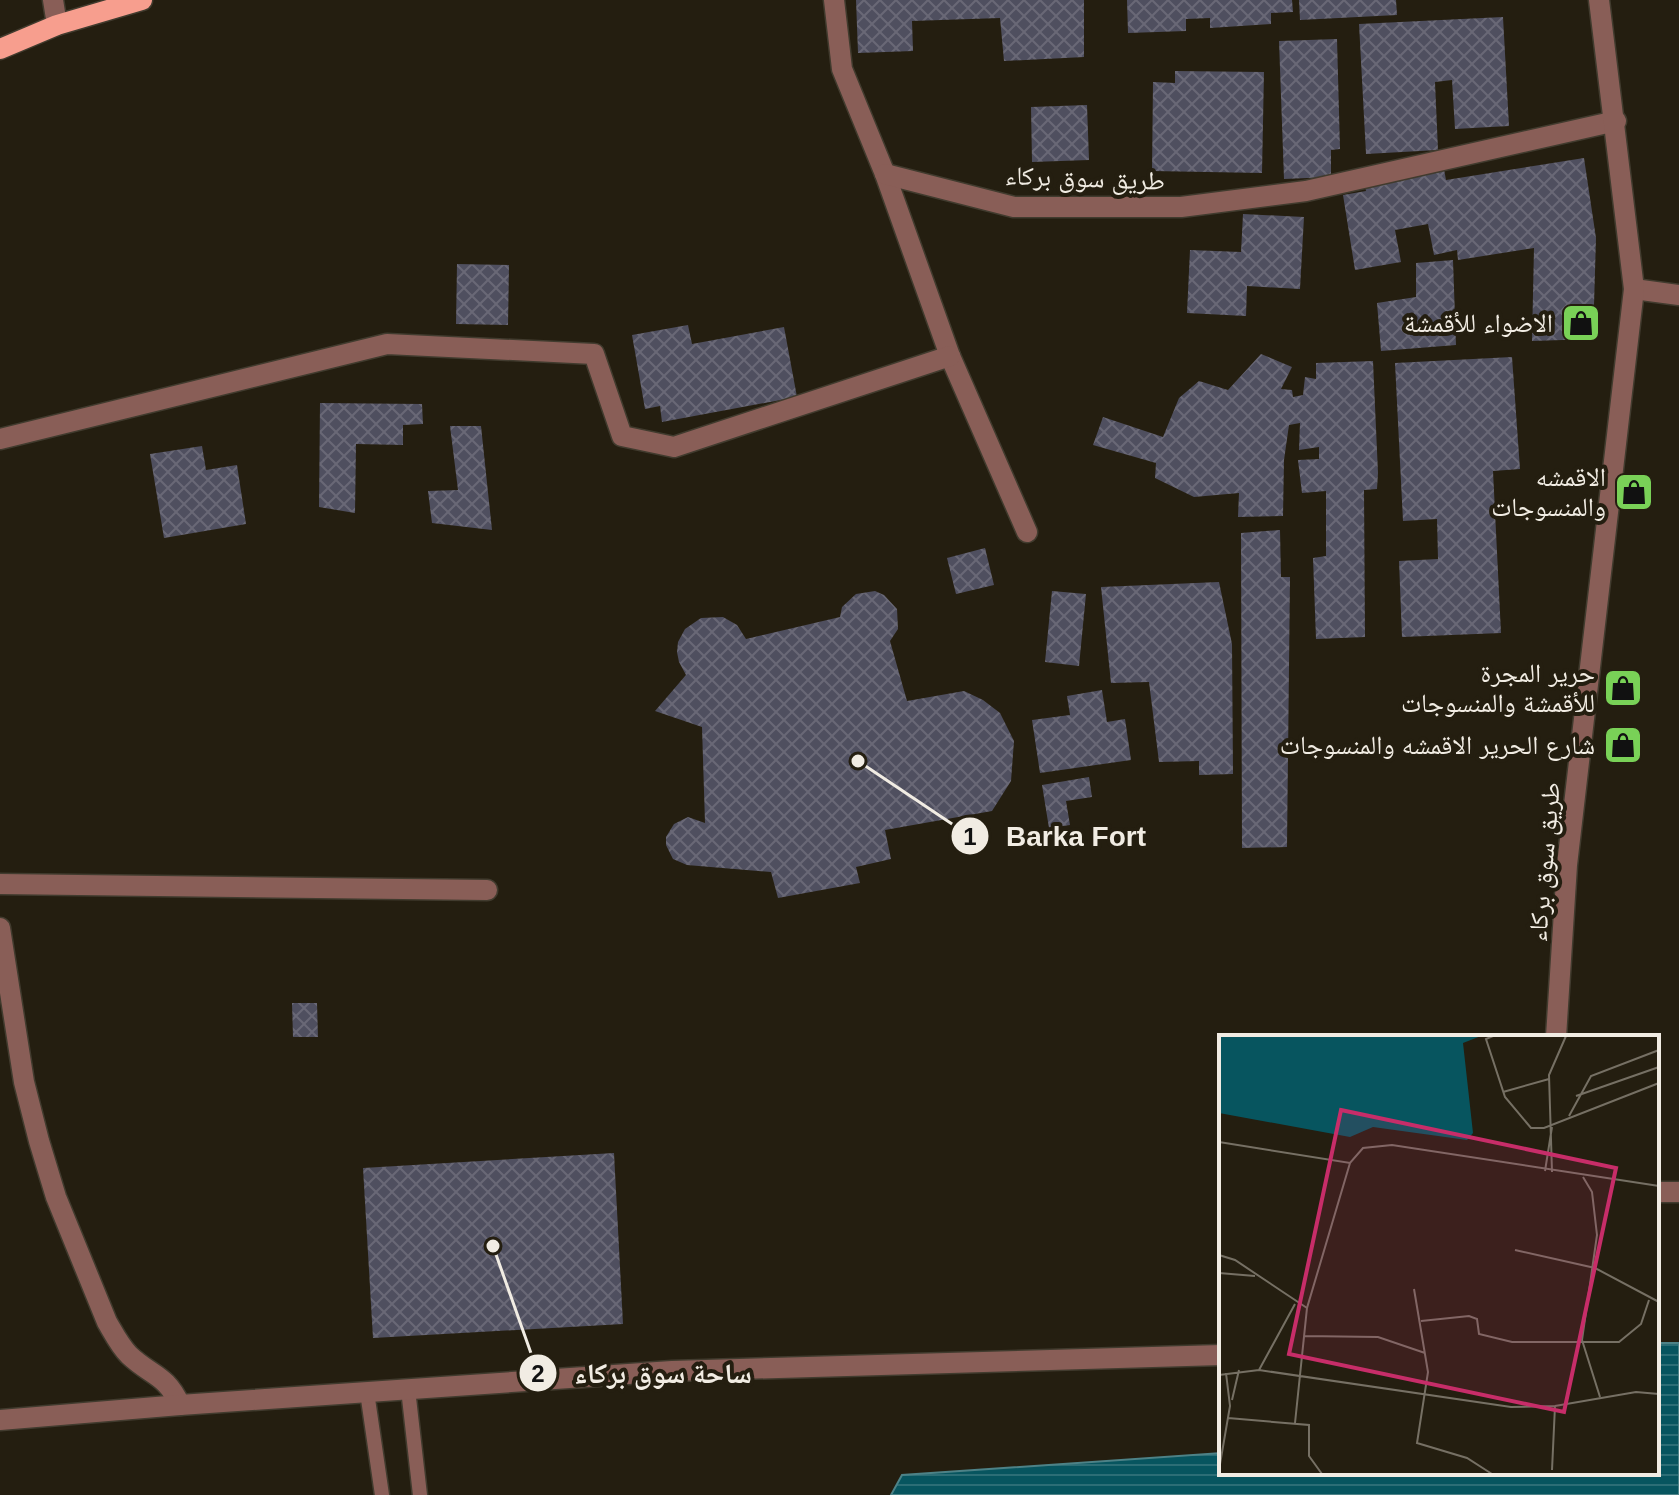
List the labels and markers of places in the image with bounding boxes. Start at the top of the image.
shop icon: الاضواء للأقمشة [1560,302,1602,344]
place label: الاضواء للأقمشة [1404,308,1553,338]
place label: الاقمشه والمنسوجات [1491,462,1606,522]
shop icon: الاقمشه والمنسوجات [1613,471,1655,513]
place label: حرير المجرة للأقمشة والمنسوجات [1401,658,1595,718]
shop icon: حرير المجرة للأقمشة والمنسوجات [1602,667,1644,709]
shop icon: شارع الحرير الاقمشه والمنسوجات [1602,724,1644,766]
place label: شارع الحرير الاقمشه والمنسوجات [1280,730,1595,761]
callout: Barka Fort [950,810,1162,862]
callout: ساحة سوق بركاء [518,1347,768,1399]

